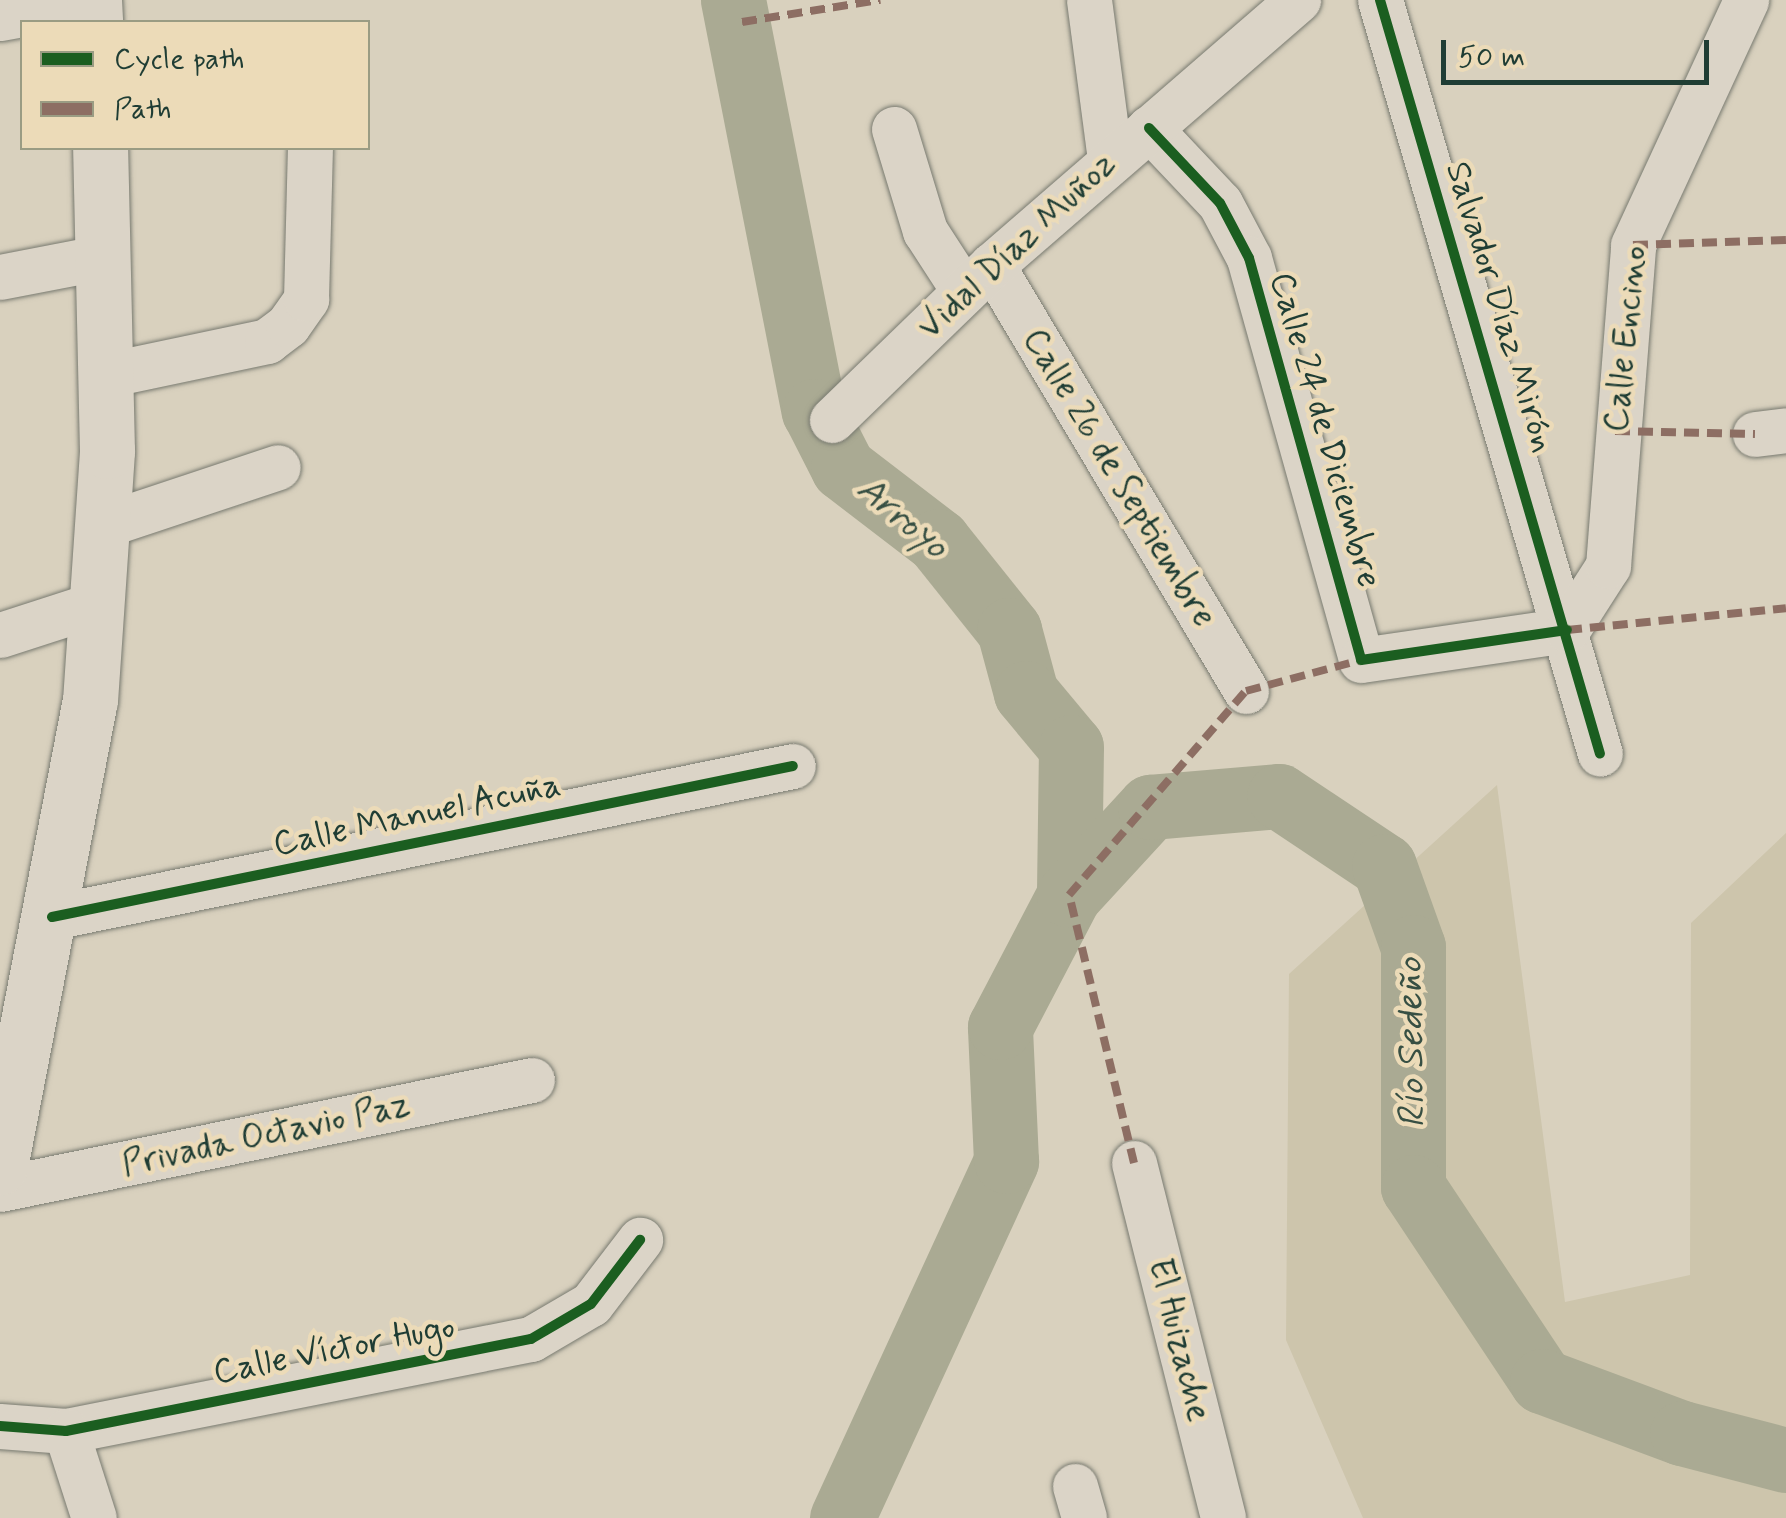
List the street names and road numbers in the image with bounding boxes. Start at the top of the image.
street label: Vidal Díaz Muñoz [909,143,1125,349]
street label: Salvador Díaz Mirón [1437,160,1563,454]
street label: Calle Encino [1595,244,1657,434]
street label: Calle 24 de Diciembre [1259,264,1391,596]
street label: Calle 26 de Septiembre [1012,319,1226,637]
street label: Calle Manuel Acuña [274,765,560,865]
street label: Privada Octavio Paz [118,1084,414,1186]
street label: El Huizache [1137,1249,1221,1431]
street label: Calle Víctor Hugo [207,1305,461,1395]

